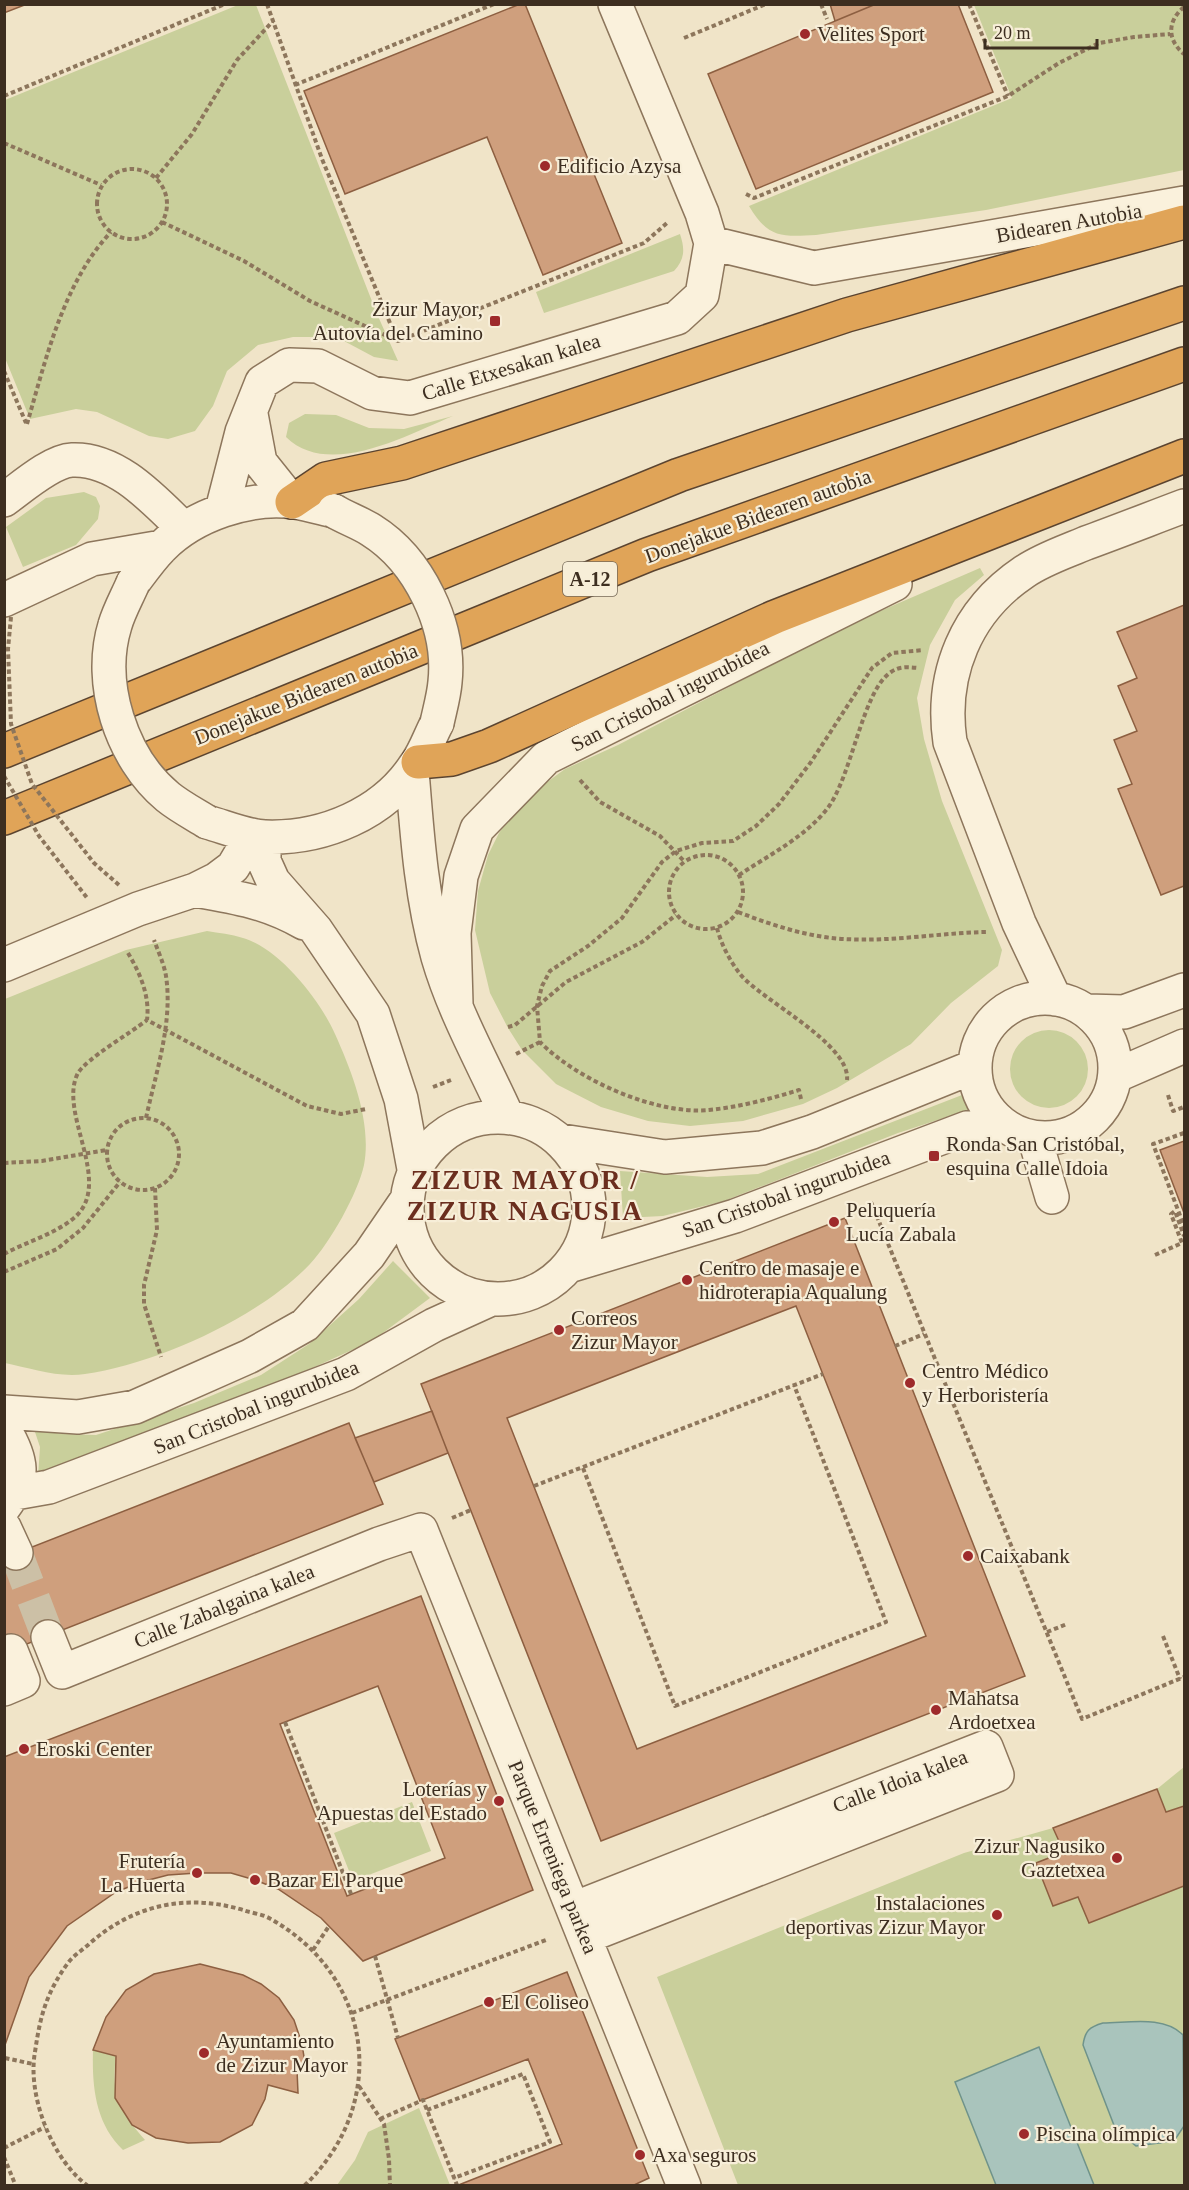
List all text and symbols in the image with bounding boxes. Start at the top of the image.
scale bar [985,12,1098,50]
place label: Velites Sport [817,22,925,46]
text: 20 m [994,23,1031,43]
marker: Velites Sport [798,27,812,41]
place label: Edificio Azysa [557,154,682,178]
marker: Edificio Azysa [538,159,552,173]
street label: Bidearen Autobia [994,198,1144,248]
place label: Zizur Mayor, Autovía del Camino [313,297,483,345]
marker: Zizur Mayor, Autovía del Camino [488,314,502,328]
street label: Calle Etxesakan kalea [419,328,604,406]
street label: Donejakue Bidearen autobia [642,464,875,568]
road number: A-12 [563,562,617,596]
street label: San Cristobal ingurubidea [567,635,774,756]
street label: Donejakue Bidearen autobia [191,638,422,750]
place label: Ronda San Cristóbal, esquina Calle Idoia [946,1132,1125,1180]
street label: San Cristobal ingurubidea [679,1145,894,1243]
marker: Ronda San Cristóbal, esquina Calle Idoia [927,1149,941,1163]
district label: ZIZUR MAYOR / ZIZUR NAGUSIA [407,1165,643,1226]
place label: Peluquería Lucía Zabala [846,1198,957,1246]
marker: Peluquería Lucía Zabala [827,1215,841,1229]
place label: Centro de masaje e hidroterapia Aqualung [699,1256,888,1304]
marker: Centro de masaje e hidroterapia Aqualung [680,1273,694,1287]
place label: Correos Zizur Mayor [571,1306,678,1354]
marker: Correos Zizur Mayor [552,1323,566,1337]
street label: San Cristobal ingurubidea [150,1355,363,1459]
place label: Centro Médico y Herboristería [922,1359,1049,1407]
marker: Centro Médico y Herboristería [903,1376,917,1390]
place label: Caixabank [980,1544,1070,1568]
marker: Caixabank [961,1549,975,1563]
street label: Calle Zabalgaina kalea [130,1559,318,1653]
place label: Mahatsa Ardoetxea [948,1686,1036,1734]
marker: Mahatsa Ardoetxea [929,1703,943,1717]
place label: Eroski Center [36,1737,152,1761]
marker: Eroski Center [17,1742,31,1756]
street label: Calle Idoia kalea [829,1744,971,1818]
street label: Parque Erreniega parkea [503,1757,603,1958]
place label: Loterías y Apuestas del Estado [317,1777,487,1825]
marker: Loterías y Apuestas del Estado [492,1794,506,1808]
place label: Zizur Nagusiko Gaztetxea [974,1834,1106,1882]
place label: Frutería La Huerta [100,1849,186,1897]
marker: Zizur Nagusiko Gaztetxea [1110,1851,1124,1865]
marker: Frutería La Huerta [190,1866,204,1880]
place label: Bazar El Parque [267,1868,403,1892]
marker: Bazar El Parque [248,1873,262,1887]
place label: Instalaciones deportivas Zizur Mayor [786,1891,985,1939]
marker: Instalaciones deportivas Zizur Mayor [990,1908,1004,1922]
place label: El Coliseo [501,1990,589,2014]
marker: El Coliseo [482,1995,496,2009]
place label: Ayuntamiento de Zizur Mayor [216,2029,348,2077]
marker: Ayuntamiento de Zizur Mayor [197,2046,211,2060]
place label: Piscina olímpica [1036,2122,1176,2146]
marker: Piscina olímpica [1017,2127,1031,2141]
place label: Axa seguros [652,2143,756,2167]
marker: Axa seguros [633,2148,647,2162]

